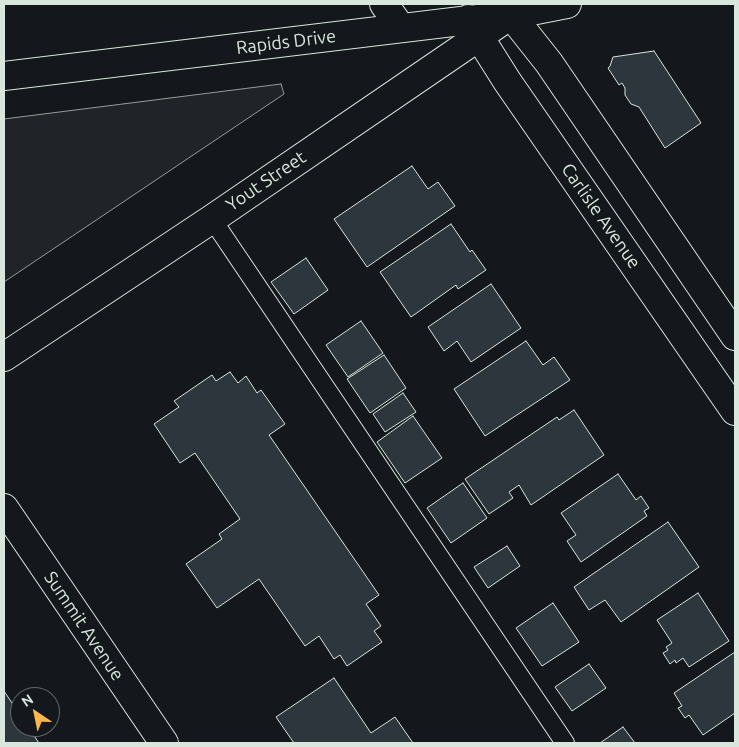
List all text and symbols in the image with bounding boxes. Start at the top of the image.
street label: Rapids Drive [235,25,337,59]
street label: Yout Street [222,146,310,216]
street label: Carlisle Avenue [557,159,645,273]
street label: Summit Avenue [40,567,128,685]
north arrow [10,687,60,737]
text: N [18,691,36,710]

